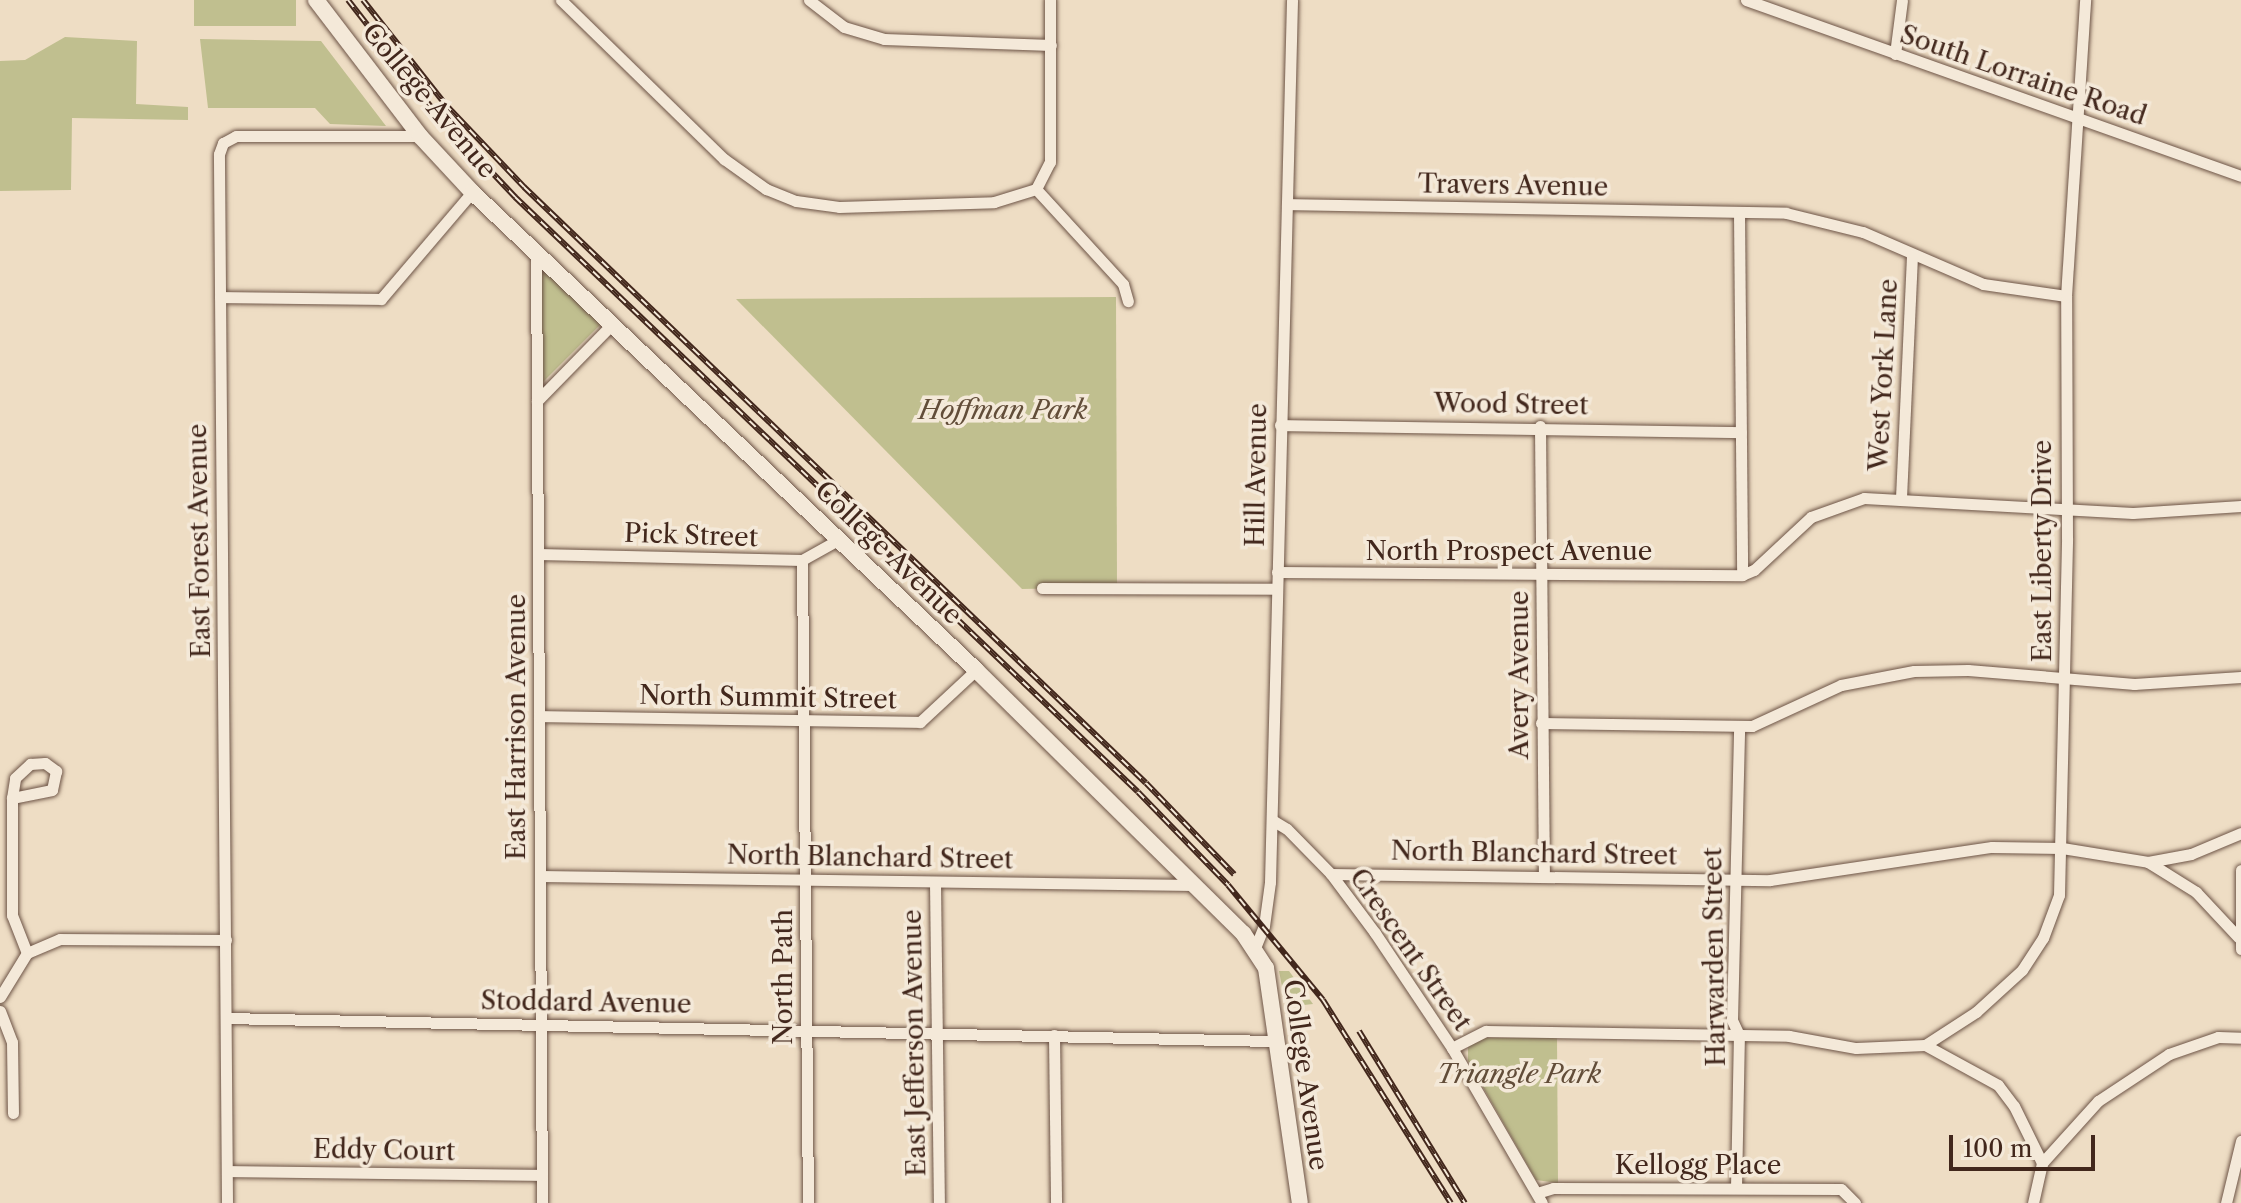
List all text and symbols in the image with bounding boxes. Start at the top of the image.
street label: College Avenue [355,17,503,185]
street label: South Lorraine Road [1896,19,2150,133]
street label: Travers Avenue [1417,169,1609,203]
street label: West York Lane [1863,277,1905,473]
street label: Wood Street [1433,388,1589,422]
park label: Hoffman Park [918,395,1088,427]
street label: Hill Avenue [1240,402,1274,548]
street label: East Forest Avenue [182,423,218,659]
street label: East Liberty Drive [2027,439,2059,663]
street label: College Avenue [808,475,968,631]
street label: Pick Street [623,518,759,554]
street label: North Prospect Avenue [1365,536,1653,568]
street label: Avery Avenue [1504,590,1536,760]
street label: East Harrison Avenue [501,593,533,861]
street label: North Summit Street [639,680,897,716]
street label: North Blanchard Street [1391,836,1677,872]
street label: North Blanchard Street [727,840,1013,876]
street label: Harwarden Street [1697,847,1733,1067]
street label: Crescent Street [1342,863,1478,1037]
street label: North Path [768,909,800,1045]
street label: East Jefferson Avenue [897,909,933,1177]
street label: College Avenue [1276,977,1334,1173]
street label: Stoddard Avenue [480,986,692,1020]
park label: Triangle Park [1437,1059,1601,1091]
scale bar [1953,1119,2099,1169]
street label: Eddy Court [312,1134,456,1168]
text: 100 m [1963,1134,2032,1163]
street label: Kellogg Place [1615,1150,1781,1182]

